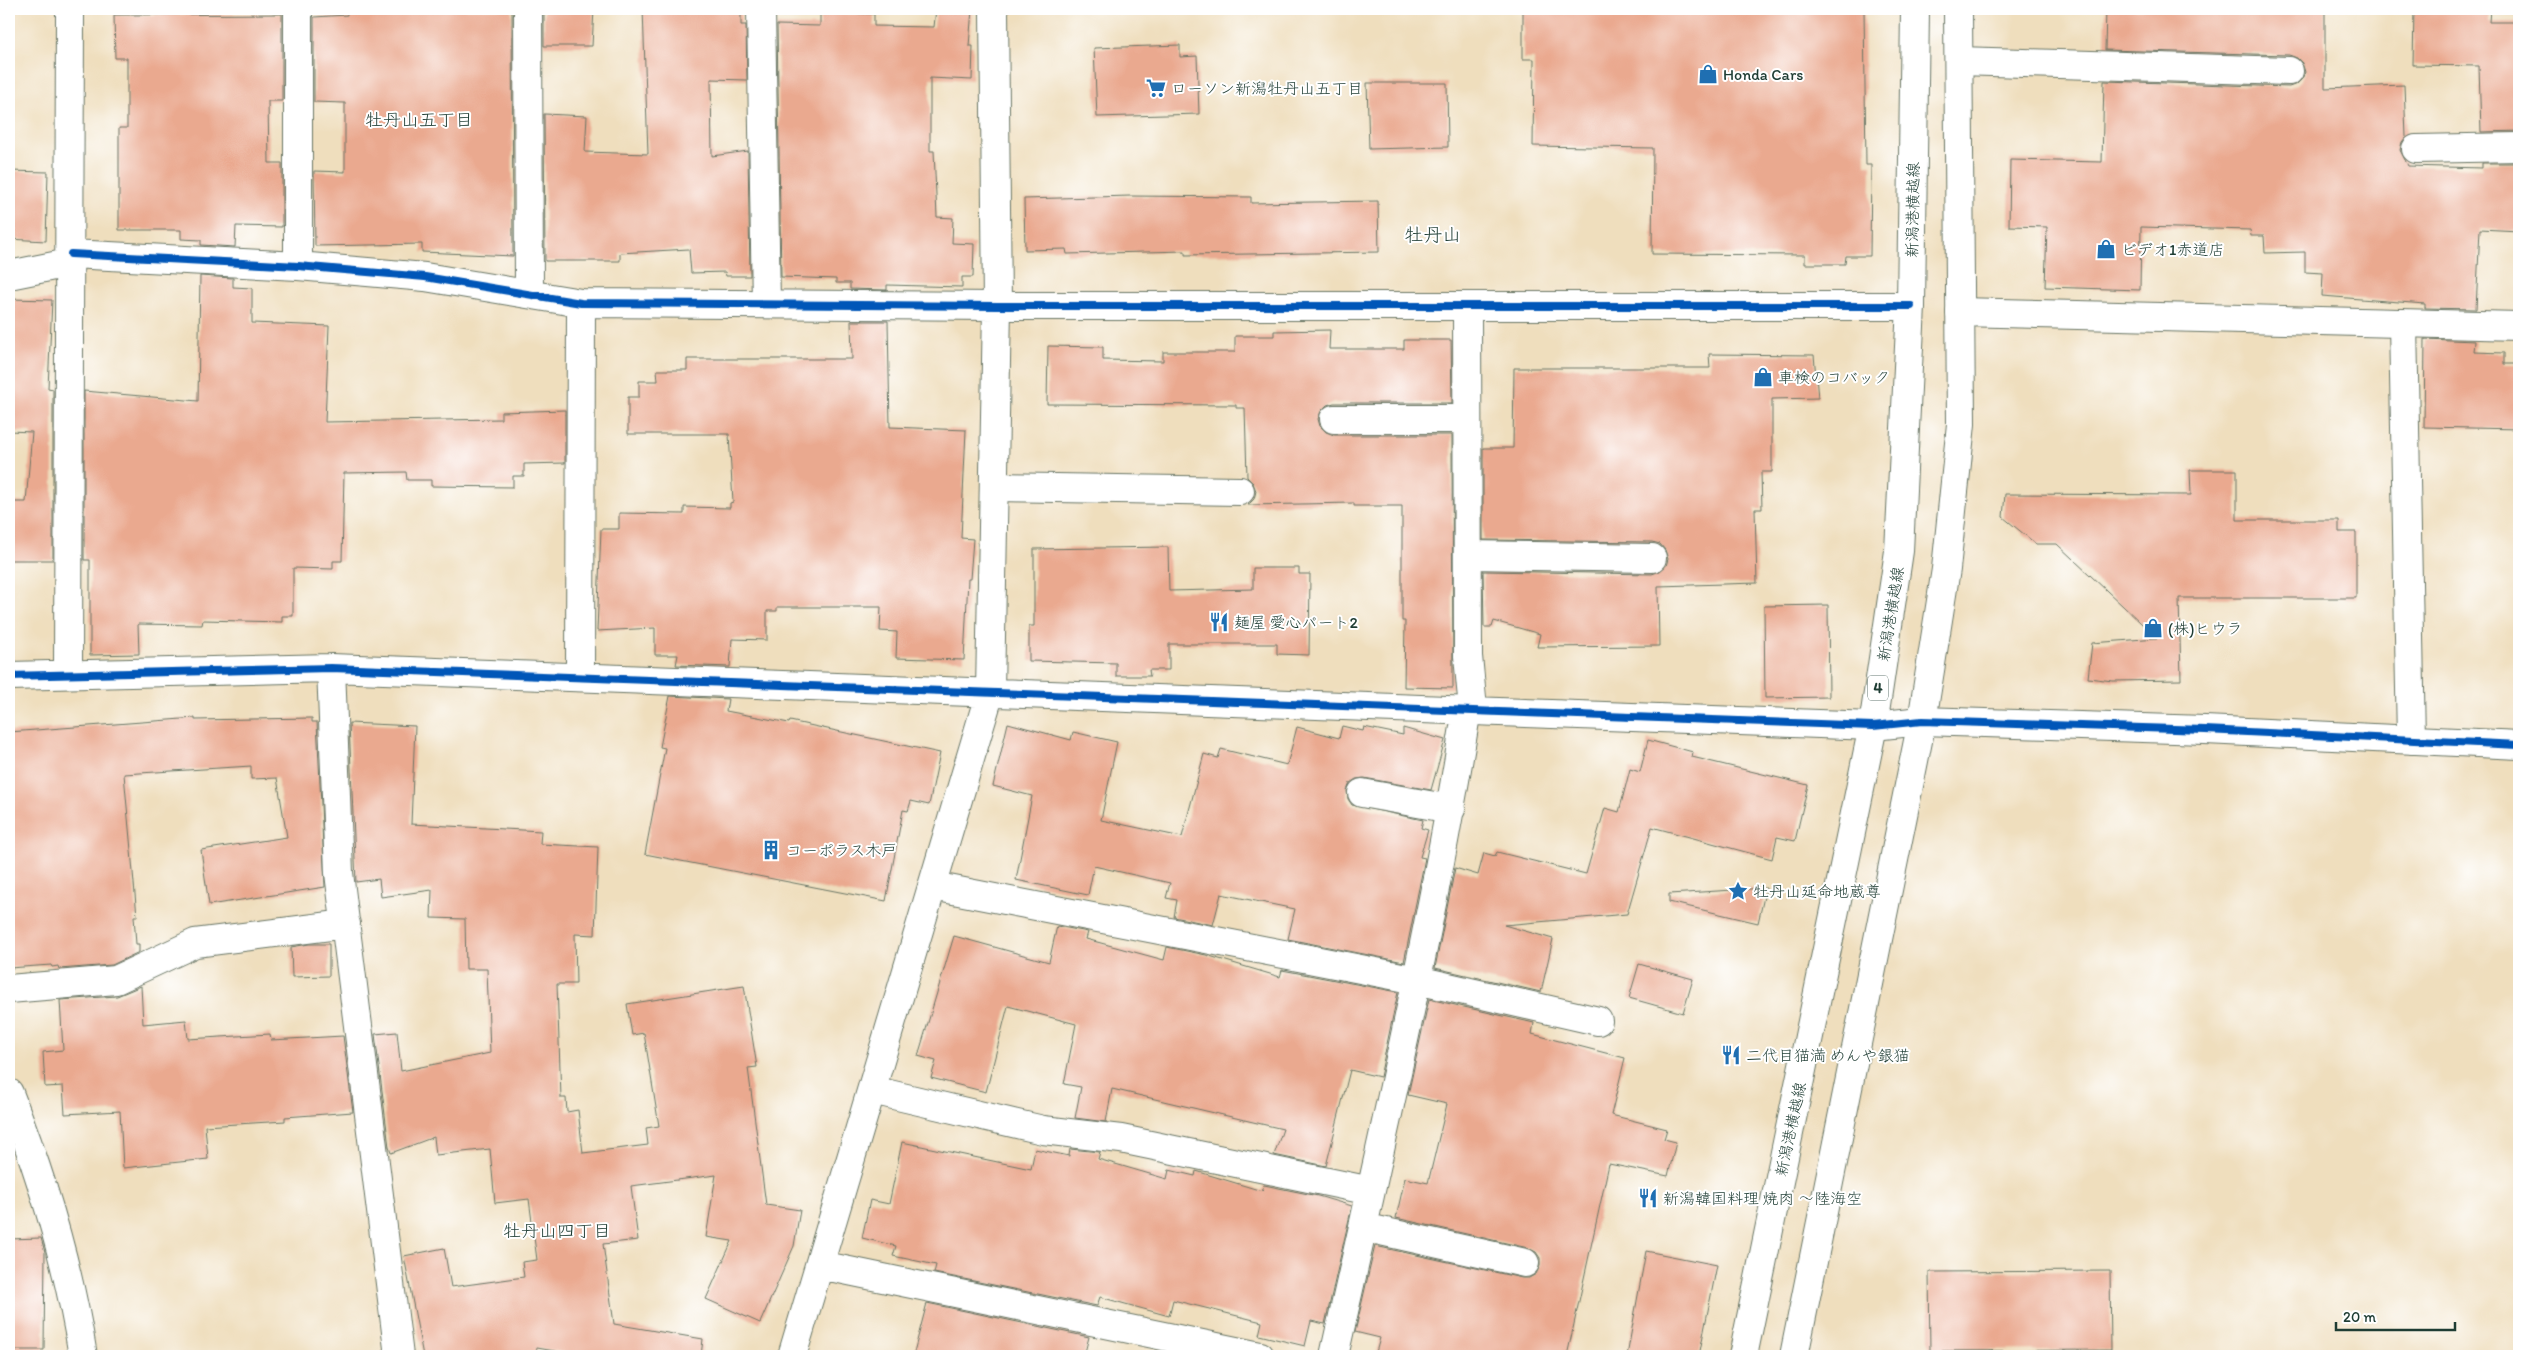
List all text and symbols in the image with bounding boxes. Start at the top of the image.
shop icon: Honda Cars [1697,63,1719,85]
place label: Honda Cars [1723,65,1803,84]
supermarket icon: ローソン新潟牡丹山五丁目 [1145,77,1167,99]
place label: ローソン新潟牡丹山五丁目 [1171,79,1363,98]
district label: 牡丹山五丁目 [365,109,473,131]
street label: 新潟港横越線 [1902,162,1923,258]
district label: 牡丹山 [1404,223,1462,246]
shop icon: ビデオ1赤道店 [2095,238,2117,260]
place label: ビデオ1赤道店 [2121,240,2224,259]
shop icon: 車検のコバック [1752,366,1774,388]
place label: 車検のコバック [1778,368,1890,387]
street label: 新潟港横越線 [1874,565,1907,663]
restaurant icon: 麺屋 愛心パート2 [1208,611,1230,633]
place label: 麺屋 愛心パート2 [1234,613,1359,632]
shop icon: (株)ヒウラ [2142,617,2164,639]
place label: (株)ヒウラ [2168,619,2242,638]
road number: 4 [1868,676,1888,700]
building icon: コーポラス木戸 [760,839,782,861]
place label: コーポラス木戸 [786,841,897,860]
place icon: 牡丹山延命地蔵尊 [1727,880,1749,902]
place label: 牡丹山延命地蔵尊 [1753,882,1881,901]
restaurant icon: 二代目猫満 めんや銀猫 [1720,1044,1742,1066]
place label: 二代目猫満 めんや銀猫 [1746,1046,1910,1065]
street label: 新潟港横越線 [1771,1080,1810,1178]
restaurant icon: 新潟韓国料理 焼肉 ～陸海空 [1637,1187,1659,1209]
place label: 新潟韓国料理 焼肉 ～陸海空 [1663,1189,1862,1208]
district label: 牡丹山四丁目 [503,1220,611,1242]
scale bar [2336,1300,2454,1332]
text: 20 m [2343,1308,2377,1326]

